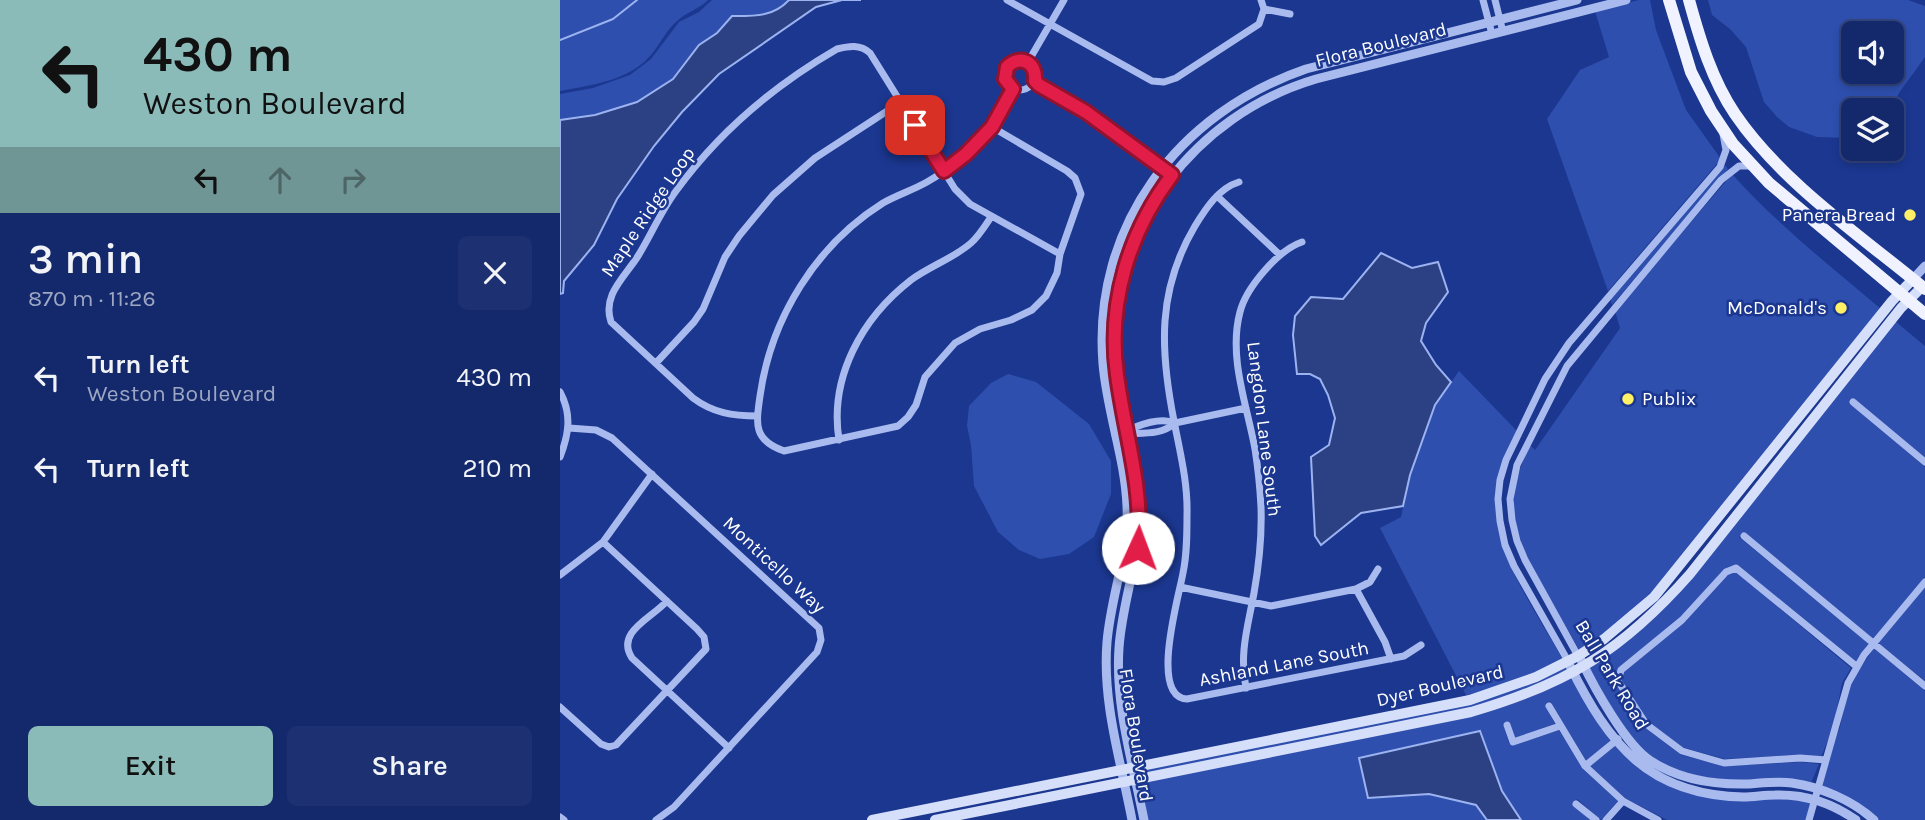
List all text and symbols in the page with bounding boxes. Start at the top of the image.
street label: Flora Boulevard [1313,18,1449,72]
map controls [1841,21,1904,161]
button: sound [1841,21,1904,84]
text: 430 m [143,26,293,83]
icon: left [28,28,119,119]
text: Weston Boulevard [143,85,407,122]
pin [885,95,945,155]
button: layers [1841,98,1904,161]
icon: arrive [896,106,934,144]
street label: Maple Ridge Loop [597,143,699,281]
icon: left [188,161,226,199]
icon: ahead [261,161,299,199]
icon: right [334,161,372,199]
place label: Panera Bread [1782,204,1896,226]
marker: Panera Bread [1902,207,1918,223]
text: 3 min [28,234,143,284]
button: close [458,236,532,310]
text: 870 m · 11:26 [28,285,156,312]
place label: McDonald's [1727,297,1827,319]
marker: McDonald's [1833,300,1849,316]
street label: Langdon Lane South [1242,340,1286,518]
text: Turn left [87,349,189,380]
icon: left [28,359,66,397]
text: 430 m [456,362,532,393]
text: Weston Boulevard [87,380,276,407]
place label: Publix [1642,388,1696,410]
marker: Publix [1620,391,1636,407]
icon: left [28,450,66,488]
text: Turn left [87,453,189,484]
text: 210 m [462,453,532,484]
position arrow [1101,511,1175,585]
street label: Monticello Way [718,512,830,618]
street label: Ball Park Road [1571,616,1653,734]
street label: Ashland Lane South [1197,637,1371,691]
street label: Dyer Boulevard [1374,661,1506,711]
street label: Flora Boulevard [1115,667,1157,803]
button: Exit [28,726,273,806]
button: Share [287,726,532,806]

